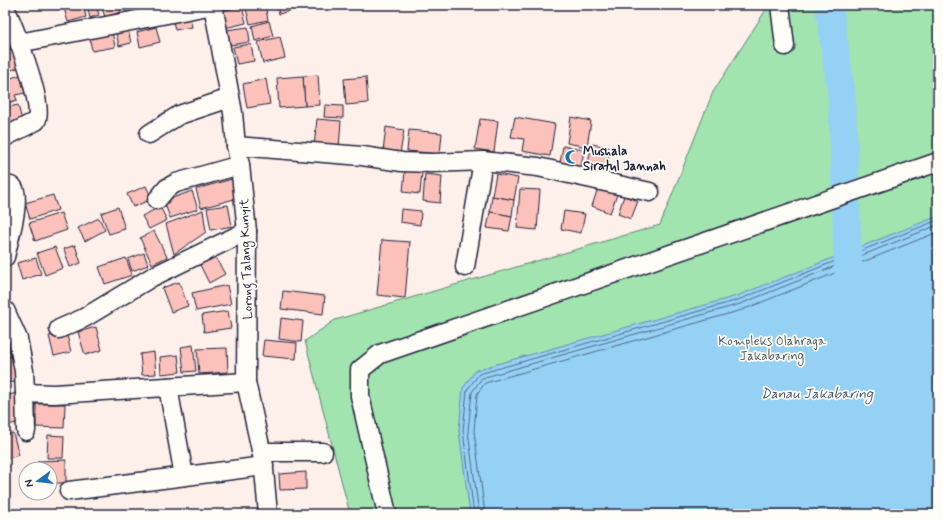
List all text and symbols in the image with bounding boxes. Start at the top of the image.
place label: Mushala Siratul Jannah [583,143,666,175]
mosque icon: Mushala Siratul Jannah [564,149,580,165]
street label: Lorong Talang Kunyit [236,198,259,320]
park label: Kompleks Olahraga Jakabaring [718,333,826,366]
water label: Danau Jakabaring [761,385,874,405]
north arrow [18,461,58,501]
text: N [22,478,37,489]

